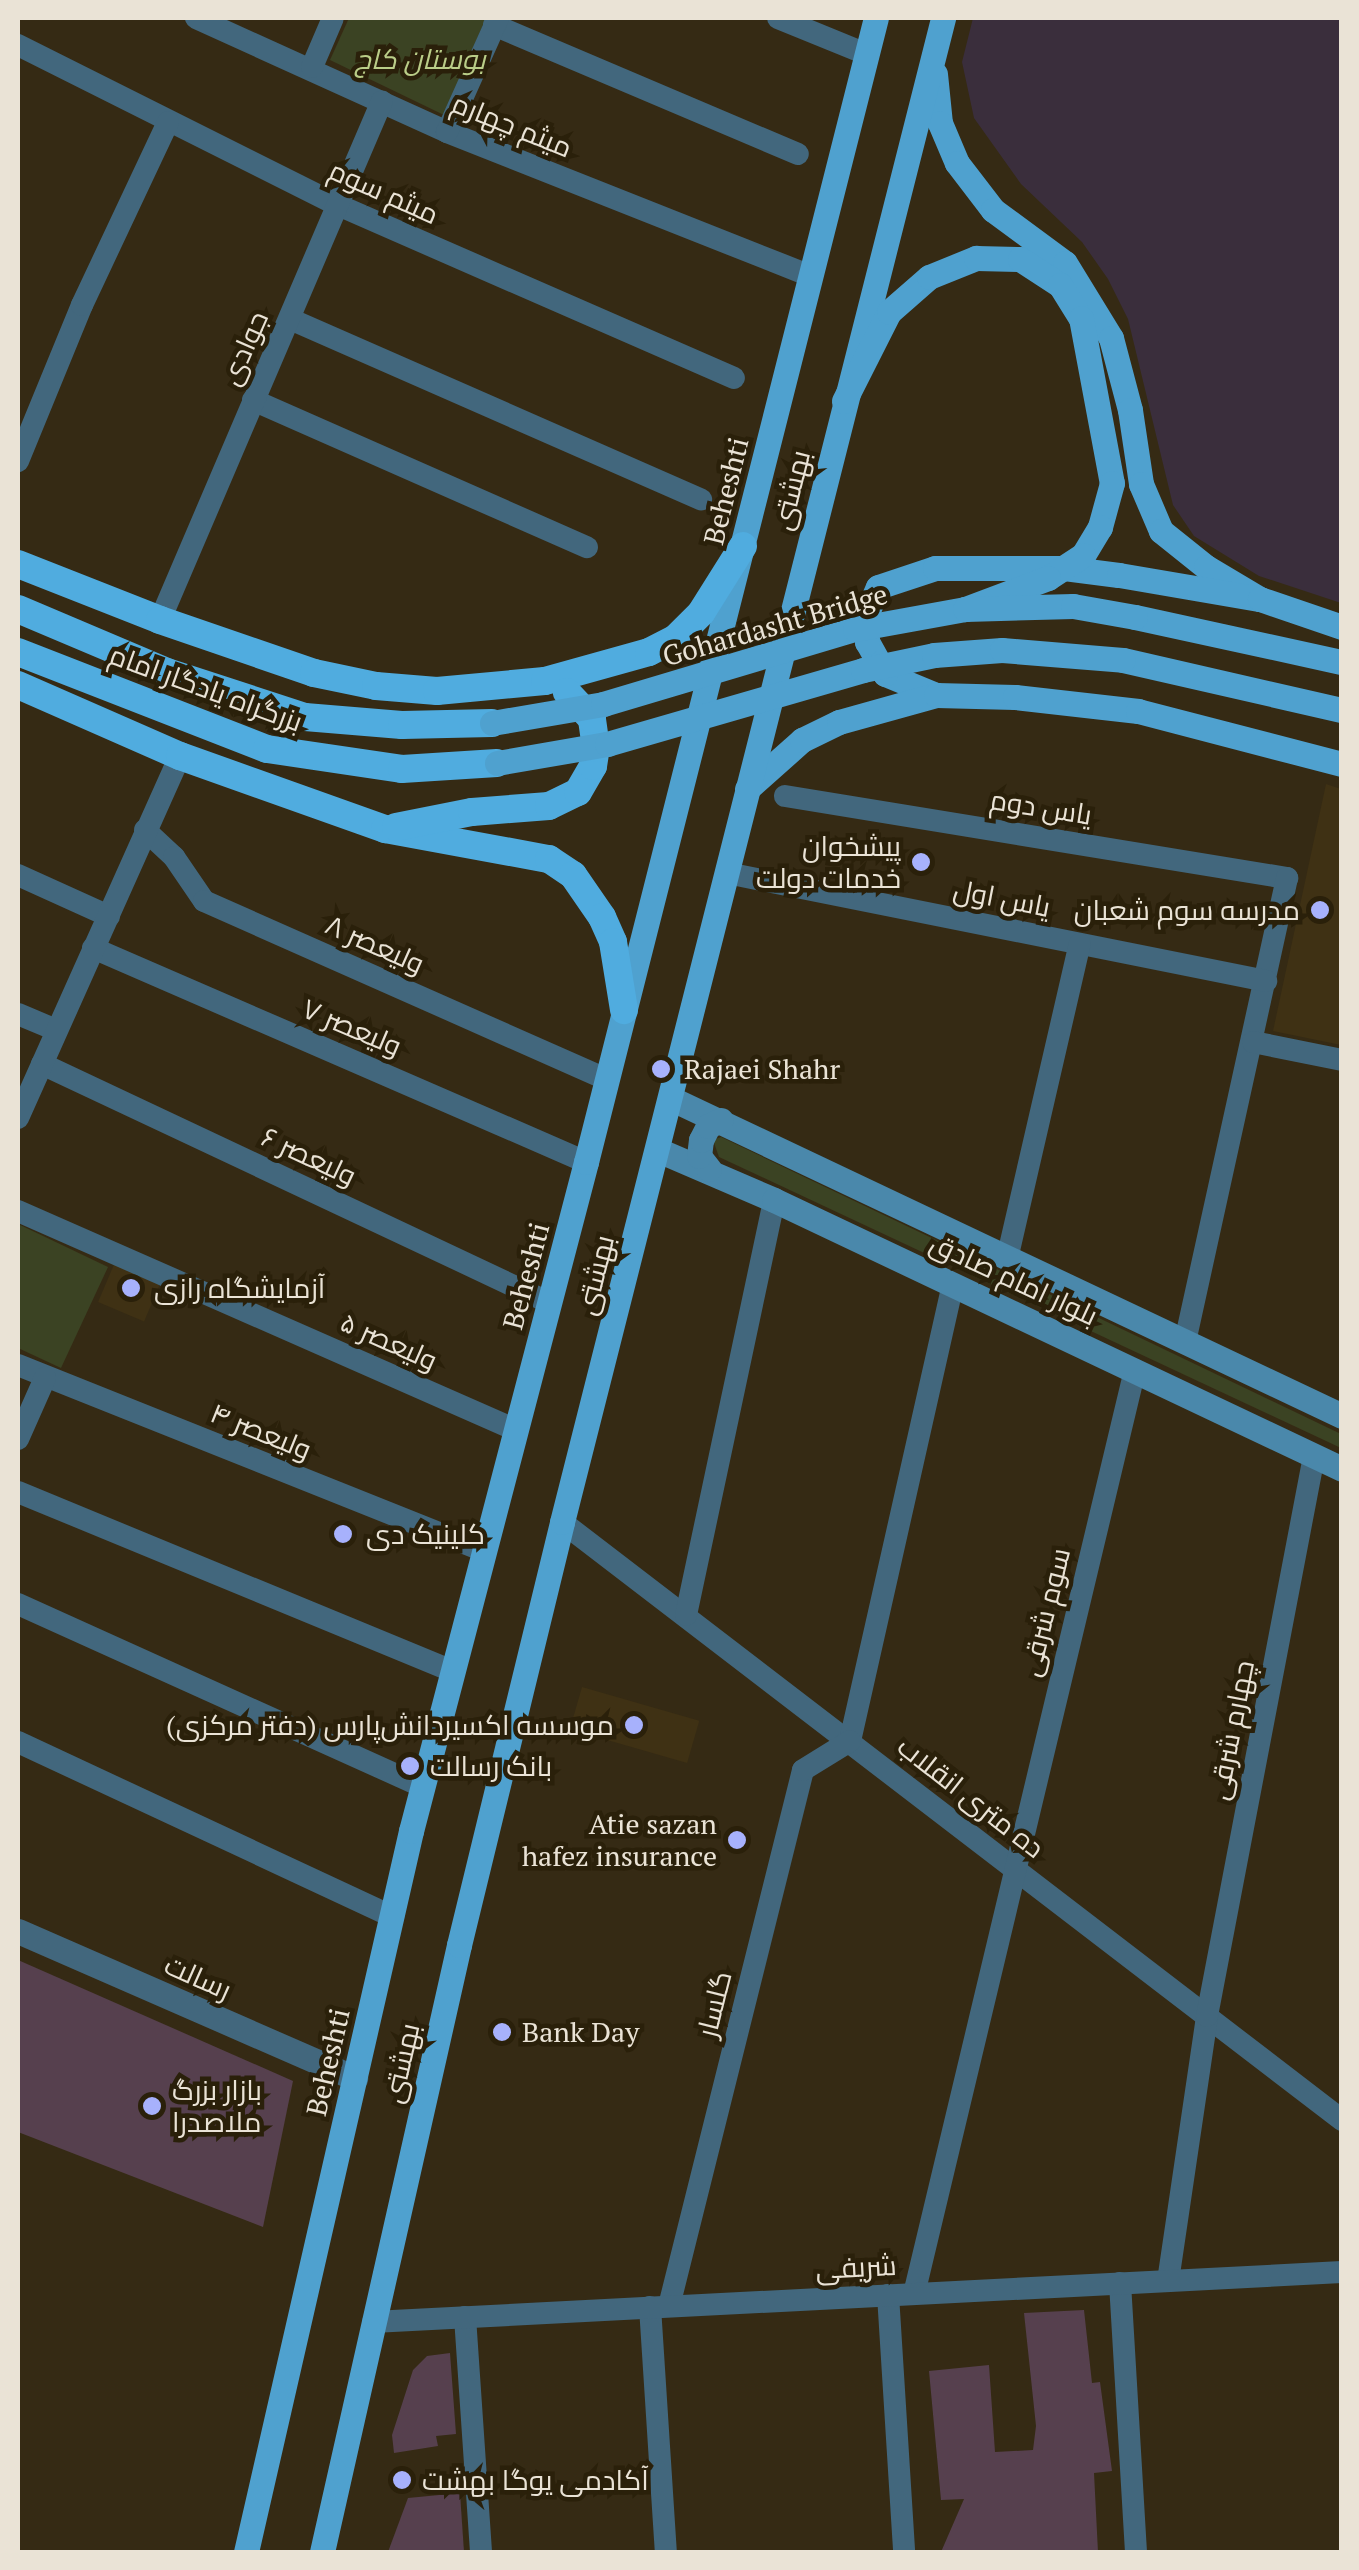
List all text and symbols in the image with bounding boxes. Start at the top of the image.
park label: بوستان کاج [355,42,485,76]
street label: میثم چهارم [447,86,577,164]
street label: میثم سوم [324,153,444,231]
street label: جوادی [213,306,275,390]
street label: Beheshti [696,434,756,548]
street label: بهشتى [765,447,817,533]
street label: Gohardasht Bridge [659,577,891,673]
street label: بزرگراه یادگار امام [105,637,307,739]
street label: یاس دوم [988,782,1094,832]
place label: پیشخوان خدمات دولت [756,829,901,895]
marker: پیشخوان خدمات دولت [910,851,932,873]
street label: یاس اول [951,872,1053,924]
place label: مدرسه سوم شعبان [1074,893,1300,927]
marker: مدرسه سوم شعبان [1309,899,1331,921]
street label: ولیعصر ۸ [320,907,430,981]
street label: ولیعصر ۷ [297,991,407,1063]
place label: Rajaei Shahr [684,1052,840,1086]
marker: Rajaei Shahr [648,1056,674,1082]
street label: ولیعصر ۶ [256,1120,362,1192]
street label: Beheshti [496,1219,556,1333]
street label: بلوار امام صادق [925,1226,1103,1332]
street label: بهشتى [569,1232,621,1318]
place label: آزمایشگاه رازی [154,1271,325,1305]
marker: آزمایشگاه رازی [118,1275,144,1301]
street label: ولیعصر ۵ [335,1305,443,1377]
street label: ولیعصر ۴ [206,1396,316,1466]
place label: کلینیک دی [366,1517,485,1551]
marker: کلینیک دی [330,1521,356,1547]
street label: سوم شرقی [1013,1544,1077,1680]
street label: چهارم شرقی [1201,1657,1261,1803]
place label: موسسه اکسیردانش‌پارس (دفتر مرکزی) [166,1708,614,1742]
marker: موسسه اکسیردانش‌پارس (دفتر مرکزی) [623,1714,645,1736]
street label: ده متری انقلاب [891,1729,1051,1865]
place label: بانک رسالت [430,1749,552,1783]
marker: بانک رسالت [399,1755,421,1777]
place label: Atie sazan hafez insurance [522,1807,717,1873]
marker: Atie sazan hafez insurance [726,1829,748,1851]
street label: رسالت [159,1948,237,2006]
street label: گلسار [690,1967,738,2041]
street label: Beheshti [299,2005,357,2119]
place label: Bank Day [522,2015,639,2049]
street label: بهشتى [376,2020,426,2106]
marker: Bank Day [491,2021,513,2043]
place label: بازار بزرگ ملاصدرا [172,2073,262,2139]
marker: بازار بزرگ ملاصدرا [141,2095,163,2117]
street label: شریفی [815,2248,897,2286]
place label: آکادمی یوگا بهشت [422,2463,649,2497]
marker: آکادمی یوگا بهشت [391,2469,413,2491]

